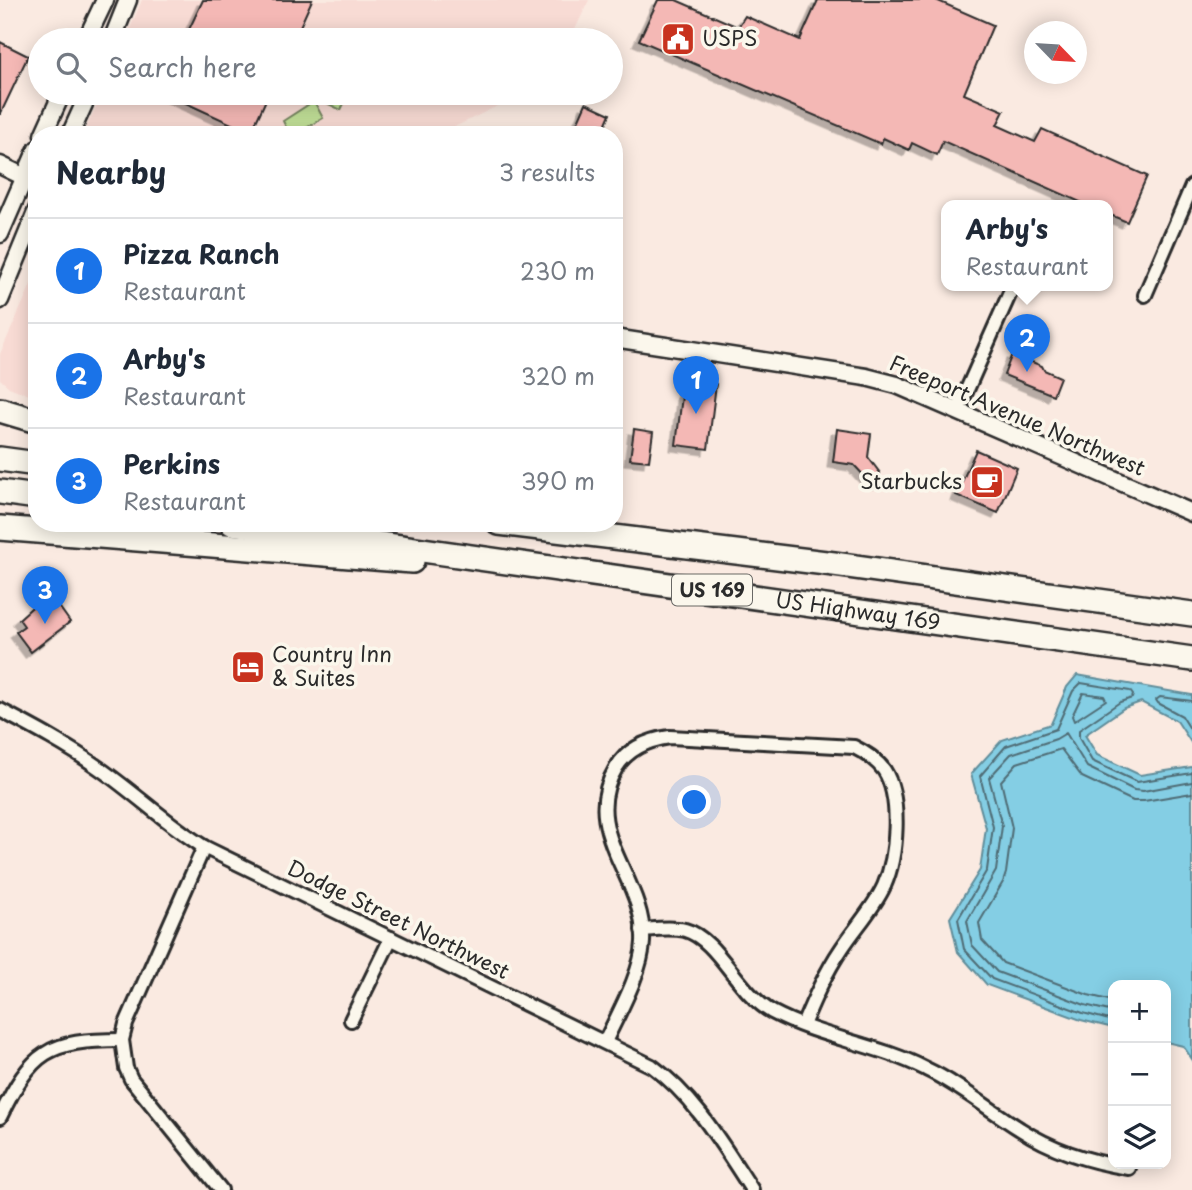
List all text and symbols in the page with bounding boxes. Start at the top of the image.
public building icon: USPS [659,20,697,58]
place label: USPS [702,21,757,53]
north arrow [1024,21,1087,84]
search box [28,28,623,105]
text: Search here [108,47,257,86]
icon: search [52,48,90,86]
text: Nearby [56,149,166,194]
text: 3 results [499,154,595,189]
popup [941,200,1113,291]
text: Arby's [966,209,1048,248]
text: Pizza Ranch [123,234,280,273]
text: Restaurant [966,248,1088,283]
text: 1 [74,253,85,288]
text: 230 m [520,253,595,288]
text: Restaurant [123,273,246,308]
pin: 2 [1004,314,1050,372]
text: Arby's [123,339,206,378]
street label: Freeport Avenue Northwest [885,346,1151,483]
pin: 1 [673,356,719,414]
text: 2 [71,358,87,393]
text: 320 m [521,358,595,393]
text: Restaurant [123,378,246,413]
text: Perkins [123,444,220,483]
text: 3 [71,463,87,498]
text: 390 m [521,463,595,498]
cafe icon: Starbucks [968,463,1006,501]
place label: Starbucks [860,464,962,496]
text: Restaurant [123,483,246,518]
pin: 3 [22,566,68,624]
road number: US 169 [672,575,752,606]
street label: US Highway 169 [773,582,943,637]
place label: Country Inn & Suites [272,637,392,693]
hotel icon: Country Inn & Suites [229,648,267,686]
your location [677,785,711,819]
street label: Dodge Street Northwest [282,850,516,986]
map controls [1108,980,1171,1169]
button: + [1108,980,1171,1043]
button: − [1108,1043,1171,1106]
button: layers [1108,1106,1171,1169]

